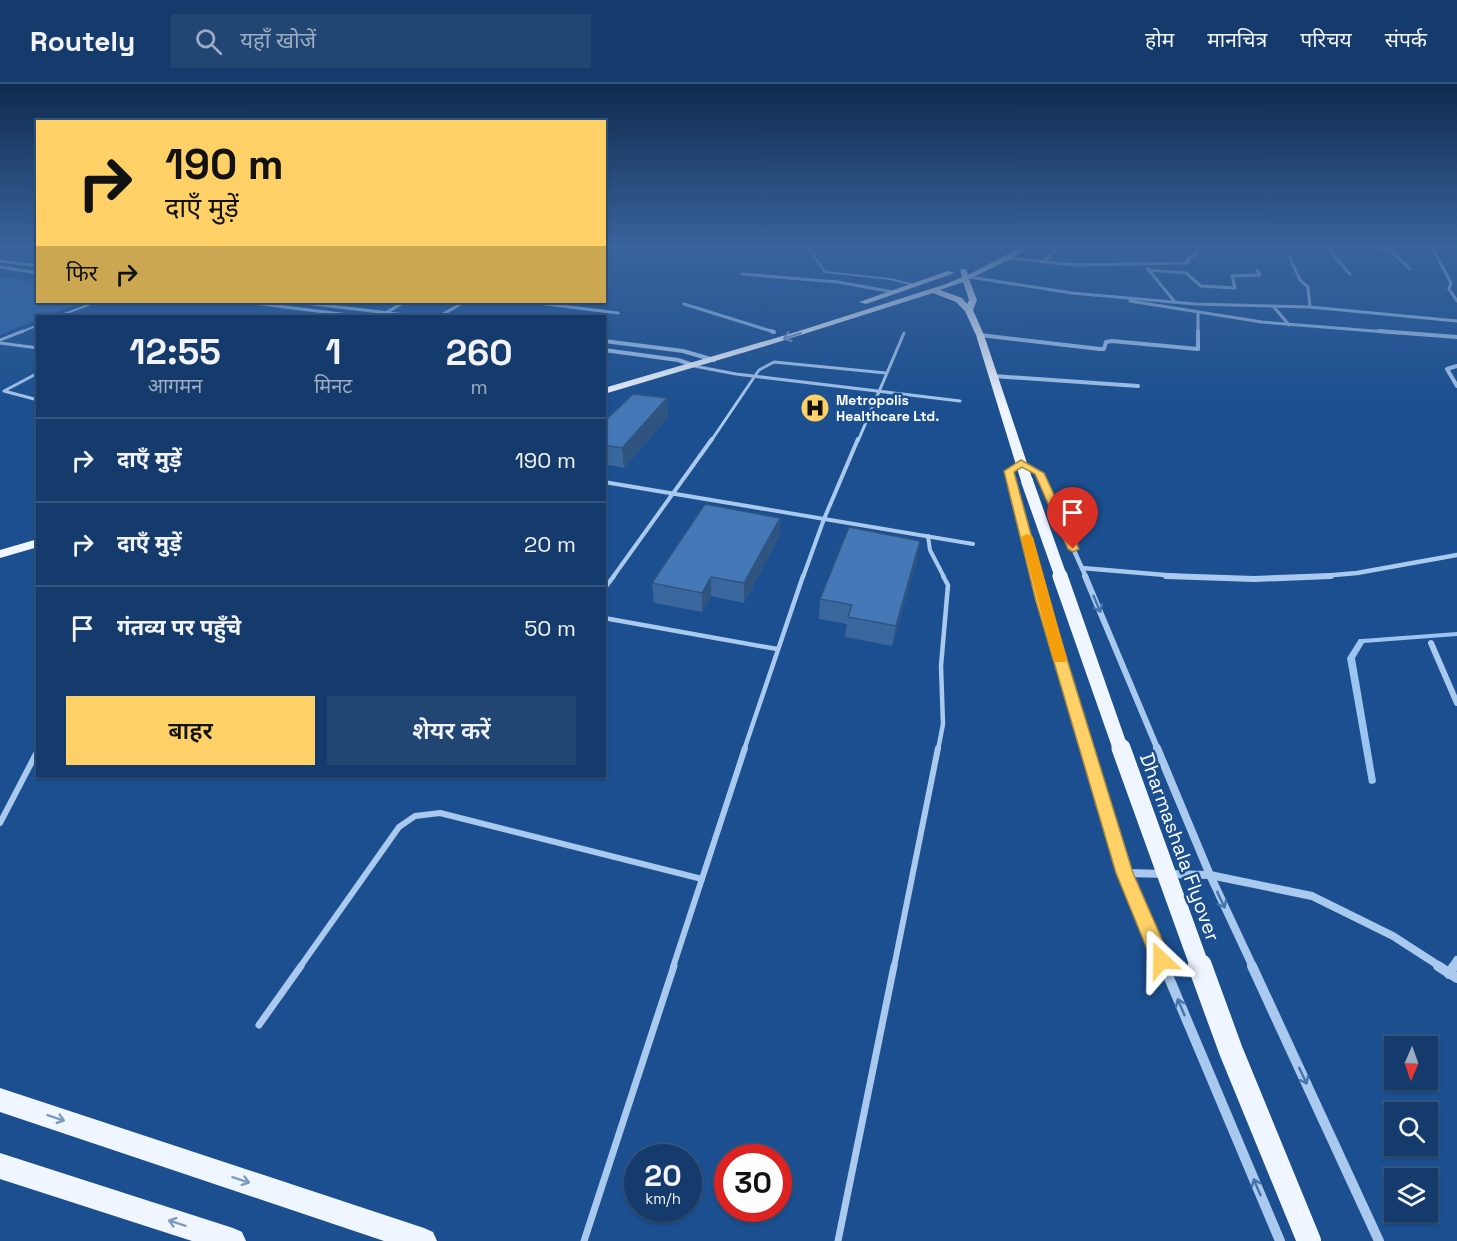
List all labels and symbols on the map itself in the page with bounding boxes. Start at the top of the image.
one-way arrow [783,331,802,342]
place label: Metropolis Healthcare Ltd. [836,391,939,425]
hospital icon: Metropolis Healthcare Ltd. [799,392,831,424]
pin [1047,487,1098,549]
one-way arrow [1092,594,1103,612]
street label: Dharmashala Flyover [1134,749,1226,945]
one-way arrow [1216,890,1227,908]
position arrow [1129,928,1193,992]
one-way arrow [1175,999,1186,1017]
north arrow [1384,1036,1438,1090]
one-way arrow [1298,1067,1309,1085]
one-way arrow [46,1114,64,1125]
speed limit sign: 30 [714,1144,792,1222]
one-way arrow [231,1175,250,1186]
one-way arrow [1251,1178,1262,1197]
one-way arrow [168,1217,187,1228]

